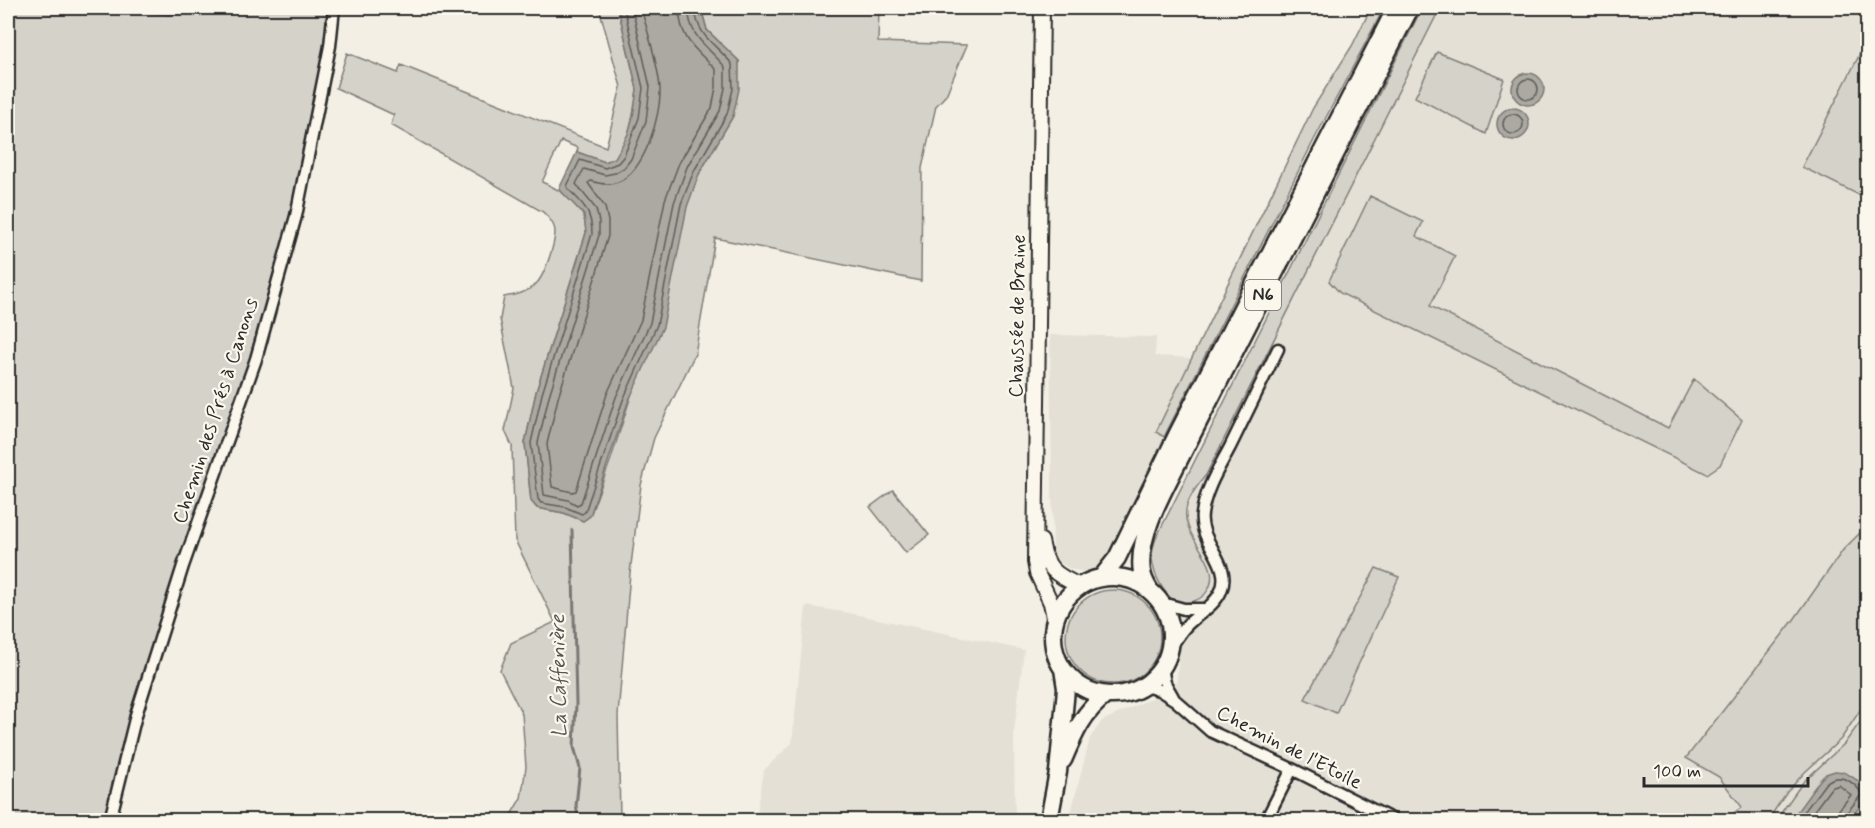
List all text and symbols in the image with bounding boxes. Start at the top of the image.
street label: Chaussée de Braine [1003,234,1033,398]
road number: N6 [1245,280,1281,310]
street label: Chemin des Prés à Canons [167,295,265,527]
water label: La Caffenière [544,614,574,738]
street label: Chemin de l'Etoile [1212,700,1366,796]
scale bar [1644,750,1808,788]
text: 100 m [1653,760,1701,784]

